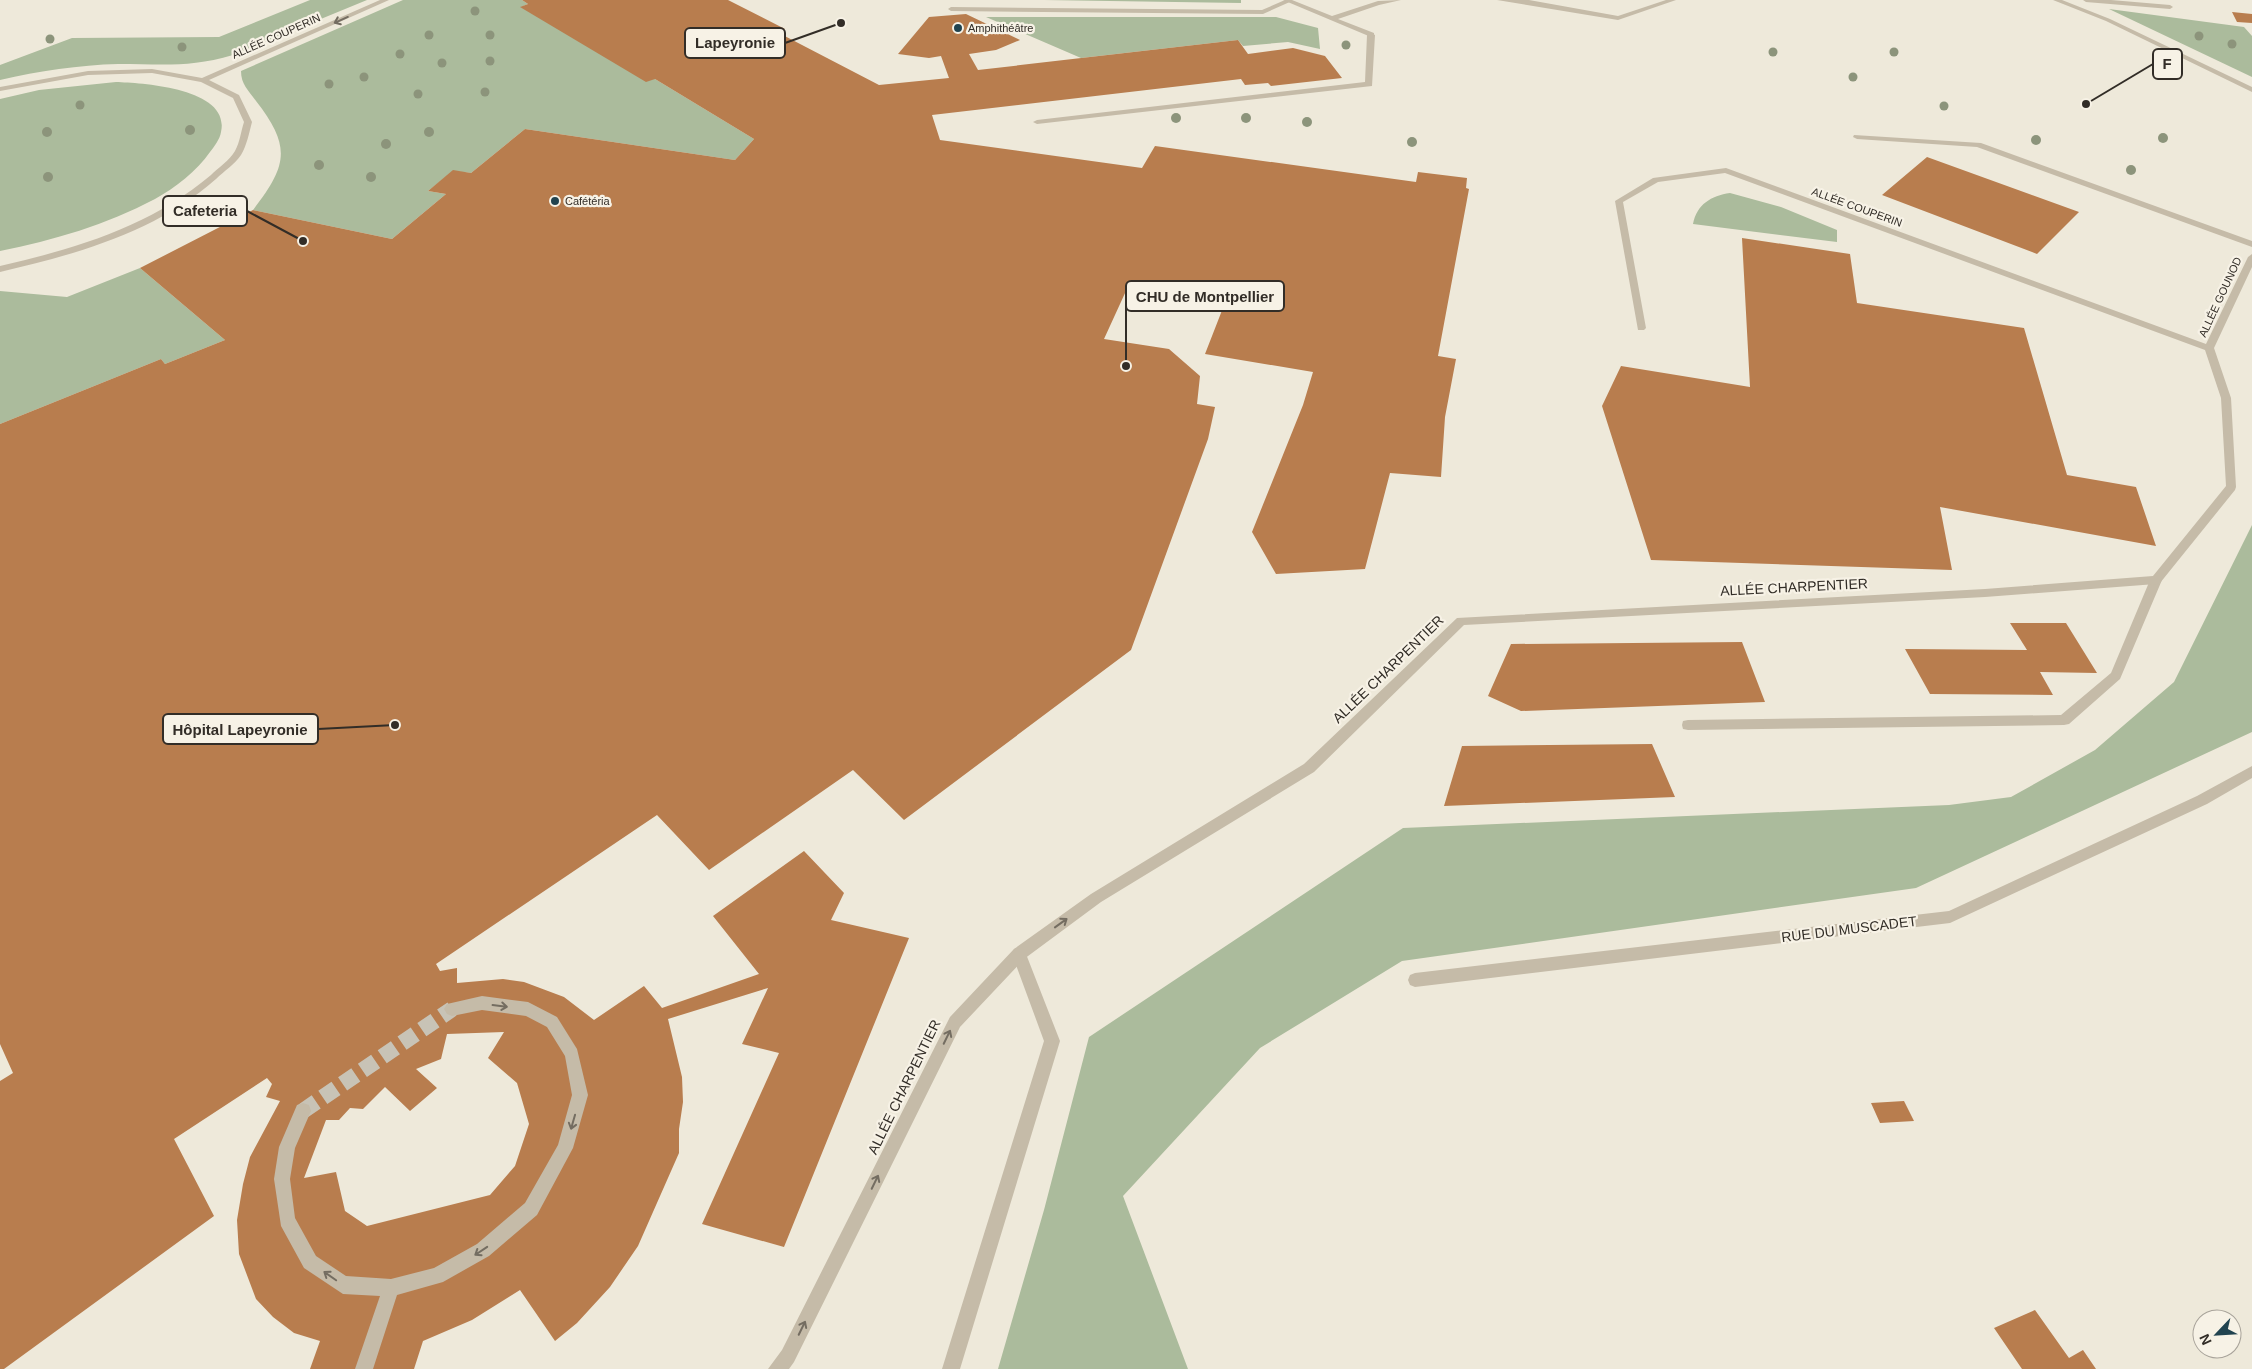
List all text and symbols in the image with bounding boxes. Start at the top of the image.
street label: ALLÉE COUPERIN [230,11,322,61]
one-way arrow [334,15,349,25]
marker: Amphithéâtre [952,22,964,34]
place label: Amphithéâtre [968,22,1033,34]
callout: Lapeyronie [685,28,785,58]
text: Lapeyronie [695,34,775,51]
callout: F [2153,49,2182,79]
text: F [2162,55,2172,72]
street label: ALLÉE COUPERIN [1810,185,1904,229]
marker: Cafétéria [549,195,561,207]
place label: Cafétéria [565,195,611,207]
callout: Cafeteria [163,196,247,226]
text: Cafeteria [173,202,238,219]
street label: ALLÉE GOUNOD [2196,255,2244,339]
callout: CHU de Montpellier [1126,281,1284,311]
text: CHU de Montpellier [1136,288,1274,305]
street label: ALLÉE CHARPENTIER [1720,575,1868,599]
street label: ALLÉE CHARPENTIER [1329,612,1447,726]
callout: Hôpital Lapeyronie [163,714,318,744]
text: Hôpital Lapeyronie [172,721,308,738]
street label: RUE DU MUSCADET [1780,913,1918,945]
one-way arrow [1054,918,1067,929]
one-way arrow [492,1001,508,1011]
street label: ALLÉE CHARPENTIER [864,1017,944,1157]
one-way arrow [943,1030,952,1045]
one-way arrow [567,1113,577,1129]
one-way arrow [870,1175,880,1190]
one-way arrow [474,1245,488,1256]
one-way arrow [323,1271,337,1281]
north arrow [2192,1309,2242,1359]
one-way arrow [798,1321,807,1336]
text: N [2196,1332,2215,1347]

